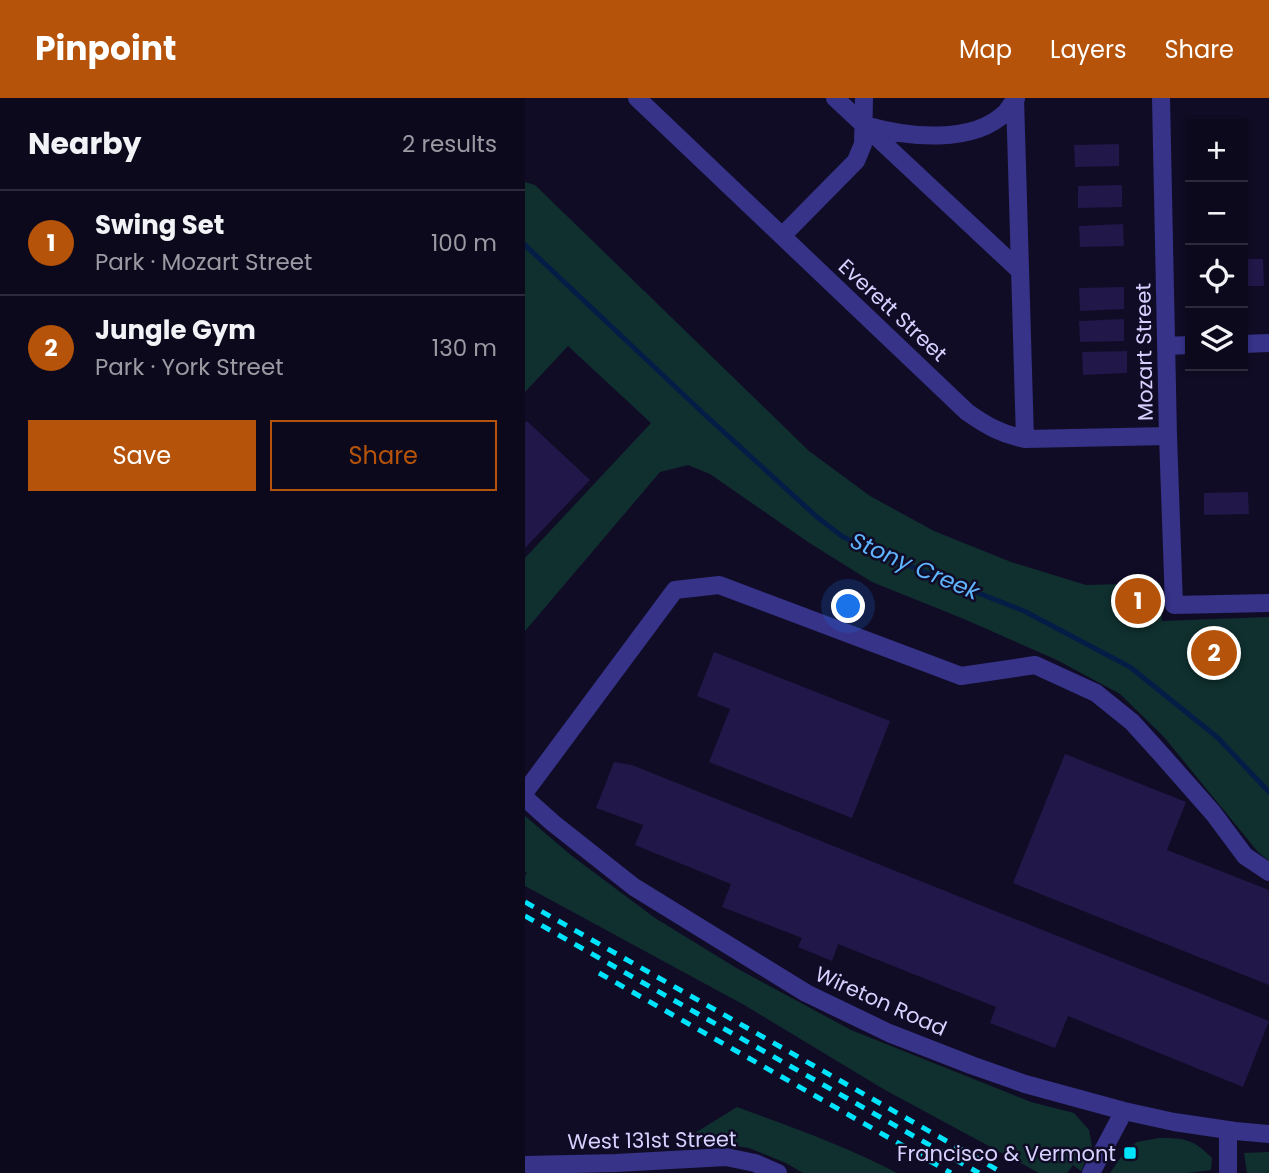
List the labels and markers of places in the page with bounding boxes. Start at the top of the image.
pin: 1 [1115,575,1161,627]
pin: 2 [1191,627,1237,679]
place label: Francisco & Vermont [897,1139,1116,1168]
marker: Francisco & Vermont [1122,1145,1138,1161]

